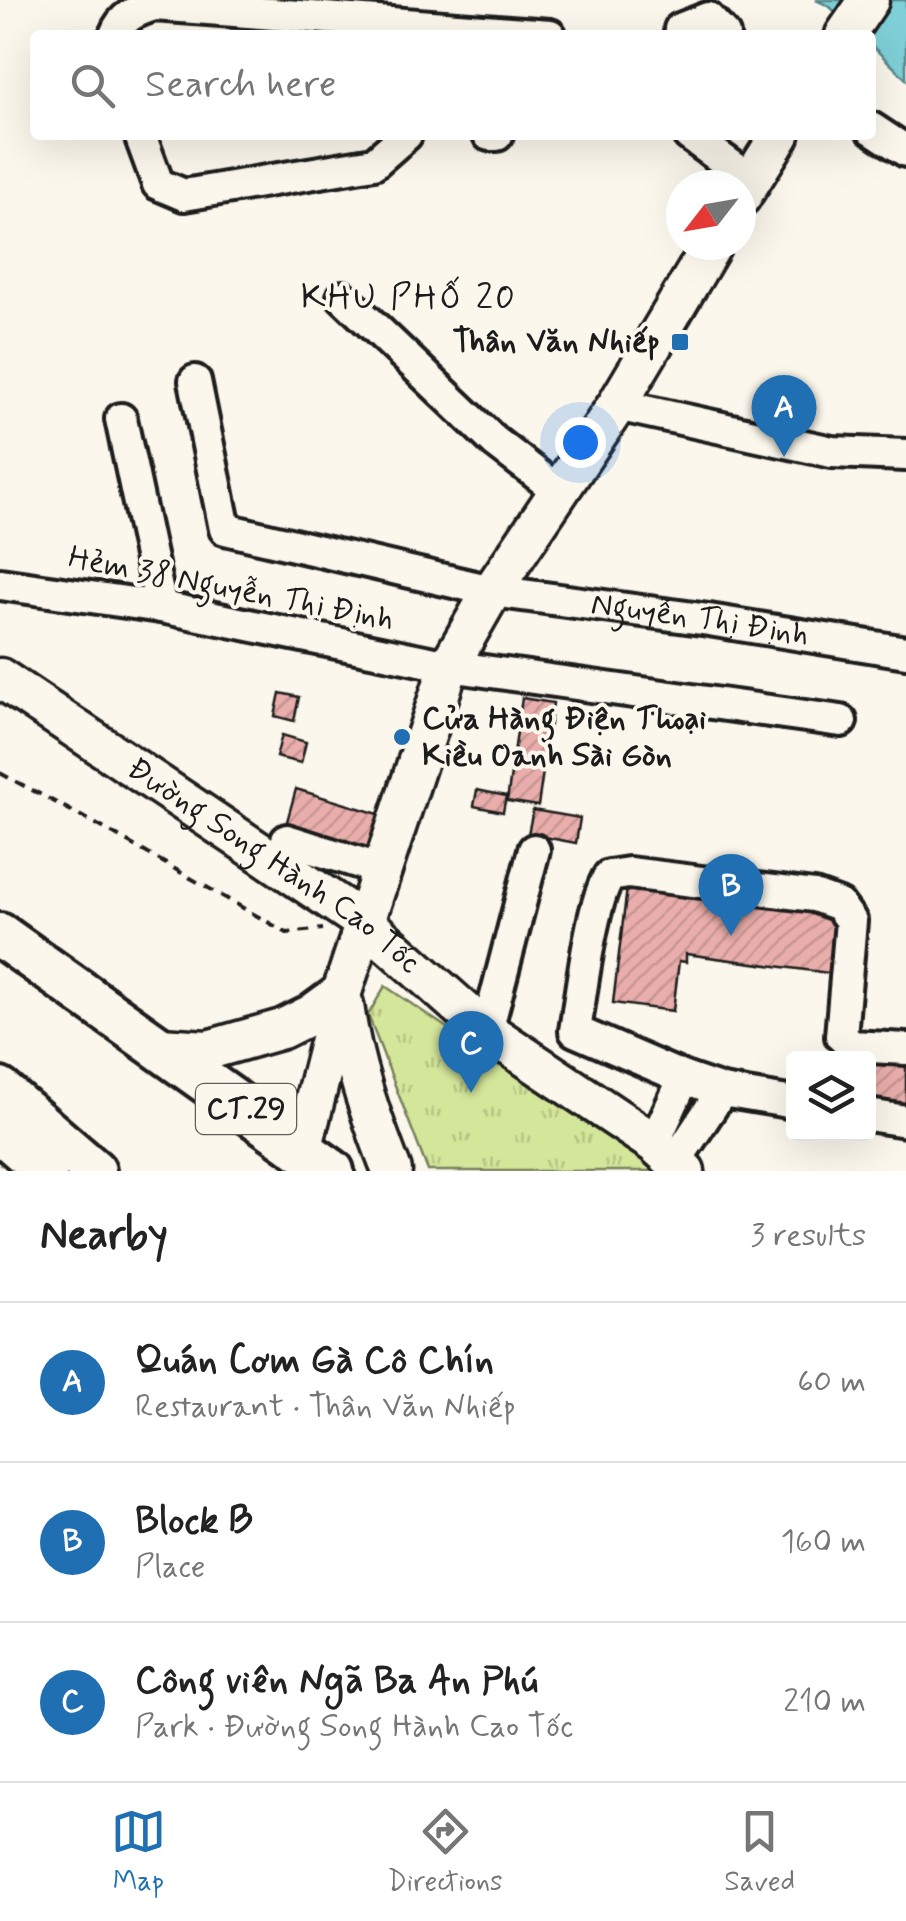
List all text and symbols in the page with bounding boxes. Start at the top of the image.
search box [30,30,876,140]
icon: search [65,58,120,113]
text: Search here [145,61,336,110]
north arrow [666,170,756,260]
district label: KHU PHỐ 20 [301,275,517,321]
place label: Thân Văn Nhiếp [452,321,660,363]
marker: Thân Văn Nhiếp [669,331,691,353]
pin: A [752,374,816,457]
your location [555,417,606,468]
street label: Hẻm 38 Nguyễn Thị Định [64,537,397,644]
street label: Nguyễn Thị Định [588,583,812,657]
place label: Cửa Hàng Điện Thoại Kiều Oanh Sài Gòn [422,698,706,777]
marker: Cửa Hàng Điện Thoại Kiều Oanh Sài Gòn [391,726,413,748]
street label: Đường Song Hành Cao Tốc [119,748,429,983]
pin: B [698,854,764,936]
pin: C [438,1010,504,1093]
map controls [786,1051,876,1141]
button: layers [786,1051,876,1141]
road number: CT.29 [196,1084,296,1134]
text: Nearby [40,1209,168,1264]
text: 3 results [750,1215,866,1257]
text: Quán Cơm Gà Cô Chín [135,1337,494,1386]
text: A [62,1361,83,1403]
text: 60 m [797,1361,866,1403]
text: Restaurant · Thân Văn Nhiếp [135,1386,516,1428]
text: Block B [135,1497,252,1546]
text: B [62,1521,83,1563]
text: 160 m [781,1521,866,1563]
text: Place [135,1546,205,1588]
text: Công viên Ngã Ba An Phú [135,1657,538,1706]
text: C [61,1681,84,1723]
text: 210 m [783,1681,866,1723]
text: Park · Đường Song Hành Cao Tốc [135,1706,573,1748]
tab: Map [111,1804,166,1901]
tab: Directions [388,1804,503,1901]
tab: Saved [724,1804,795,1901]

